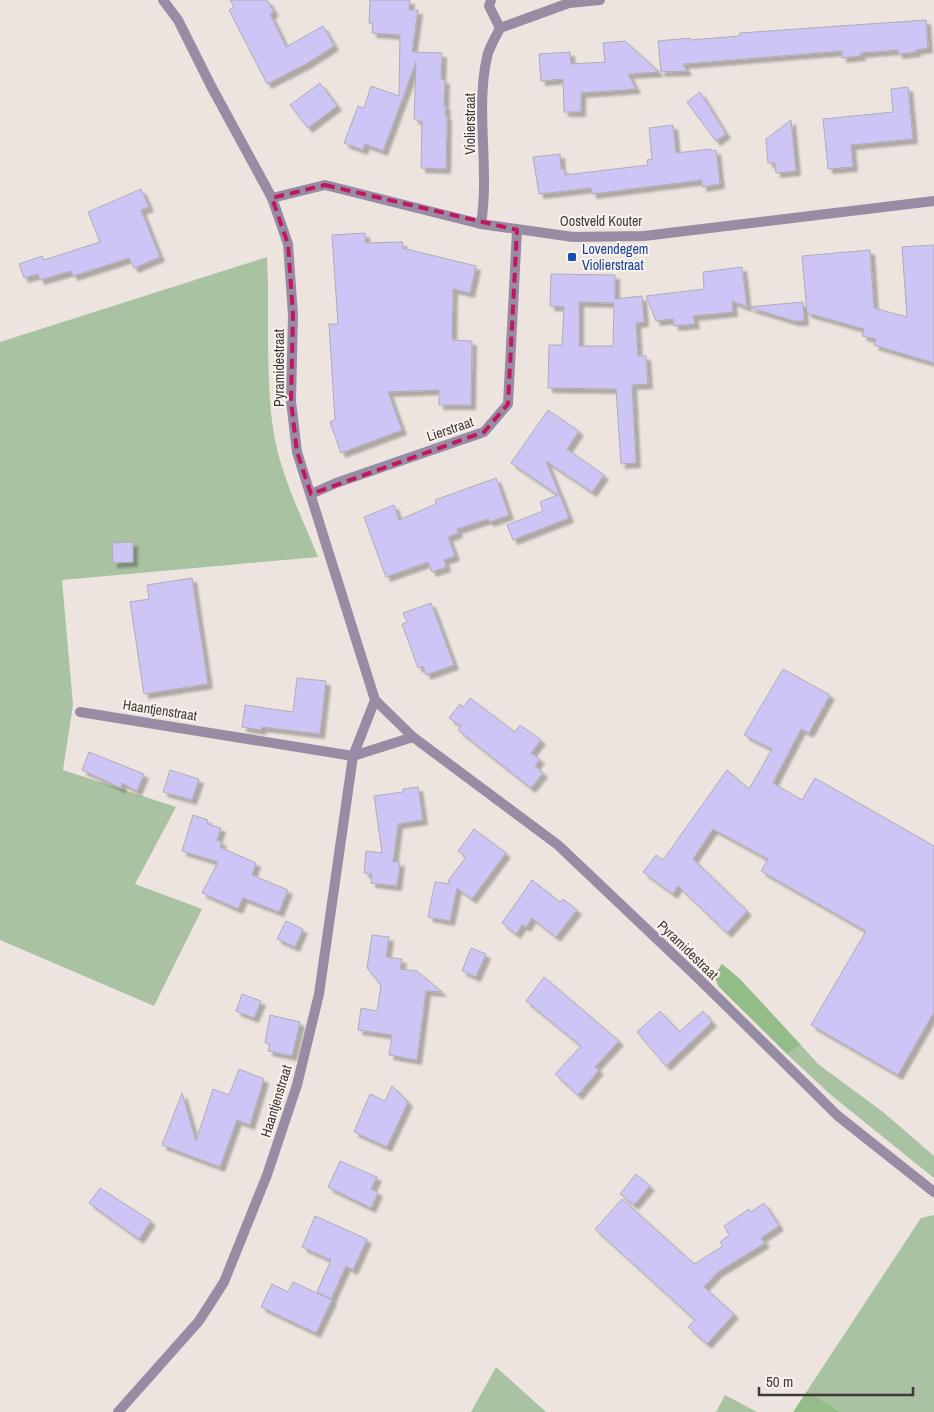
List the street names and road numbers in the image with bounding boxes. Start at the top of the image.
street label: Violierstraat [461,93,479,155]
street label: Oostveld Kouter [560,212,642,230]
street label: Pyramidestraat [270,329,288,407]
street label: Lierstraat [424,413,476,445]
street label: Haantjenstraat [122,695,198,725]
street label: Pyramidestraat [654,916,722,984]
street label: Haantjenstraat [256,1063,296,1139]

